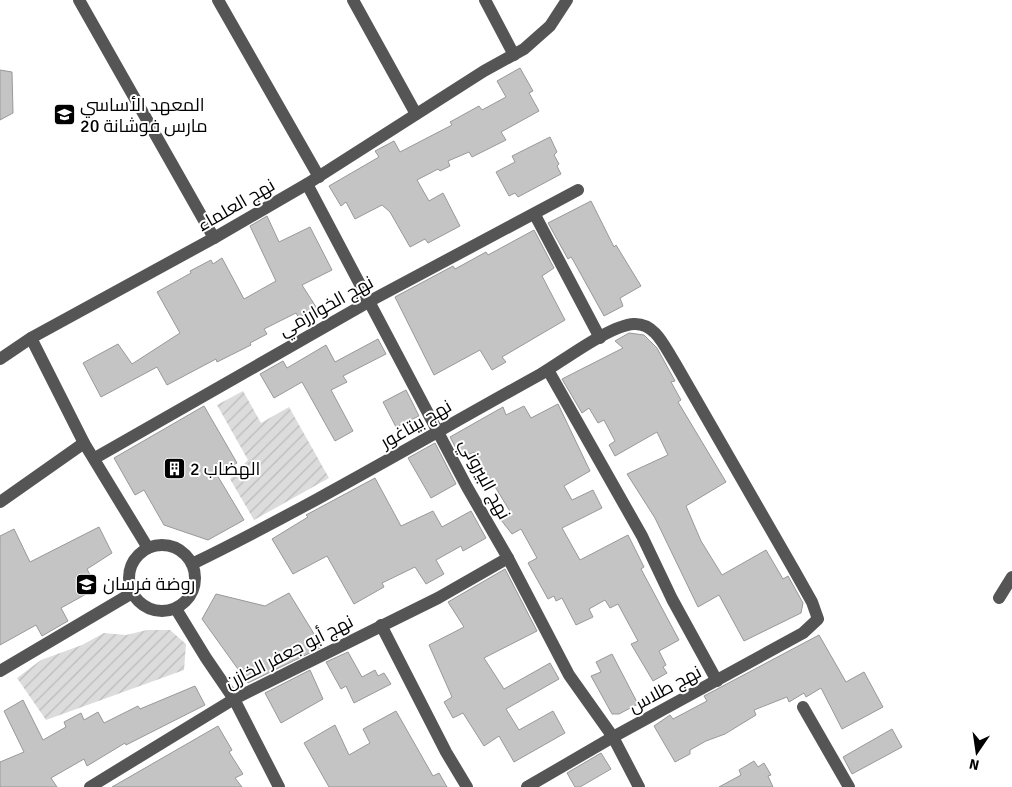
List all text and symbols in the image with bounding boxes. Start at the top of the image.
place label: المعهد الأساسي 20 مارس فوشانة [80,94,208,137]
school or university icon: المعهد الأساسي 20 مارس فوشانة [52,103,76,127]
street label: نهج العلماء [193,174,279,237]
street label: نهج الخوارزمي [275,271,379,344]
street label: نهج بيتاغور [376,395,456,455]
street label: نهج البيروني [452,435,515,525]
building icon: الهضاب 2 [162,457,186,481]
place label: الهضاب 2 [190,458,260,480]
school or university icon: روضة فرسان [75,572,99,596]
place label: روضة فرسان [103,573,195,595]
street label: نهج أبو جعفر الخازن [221,610,357,695]
street label: نهج طلاس [625,661,706,718]
north arrow [952,727,1002,777]
text: N [968,755,981,774]

